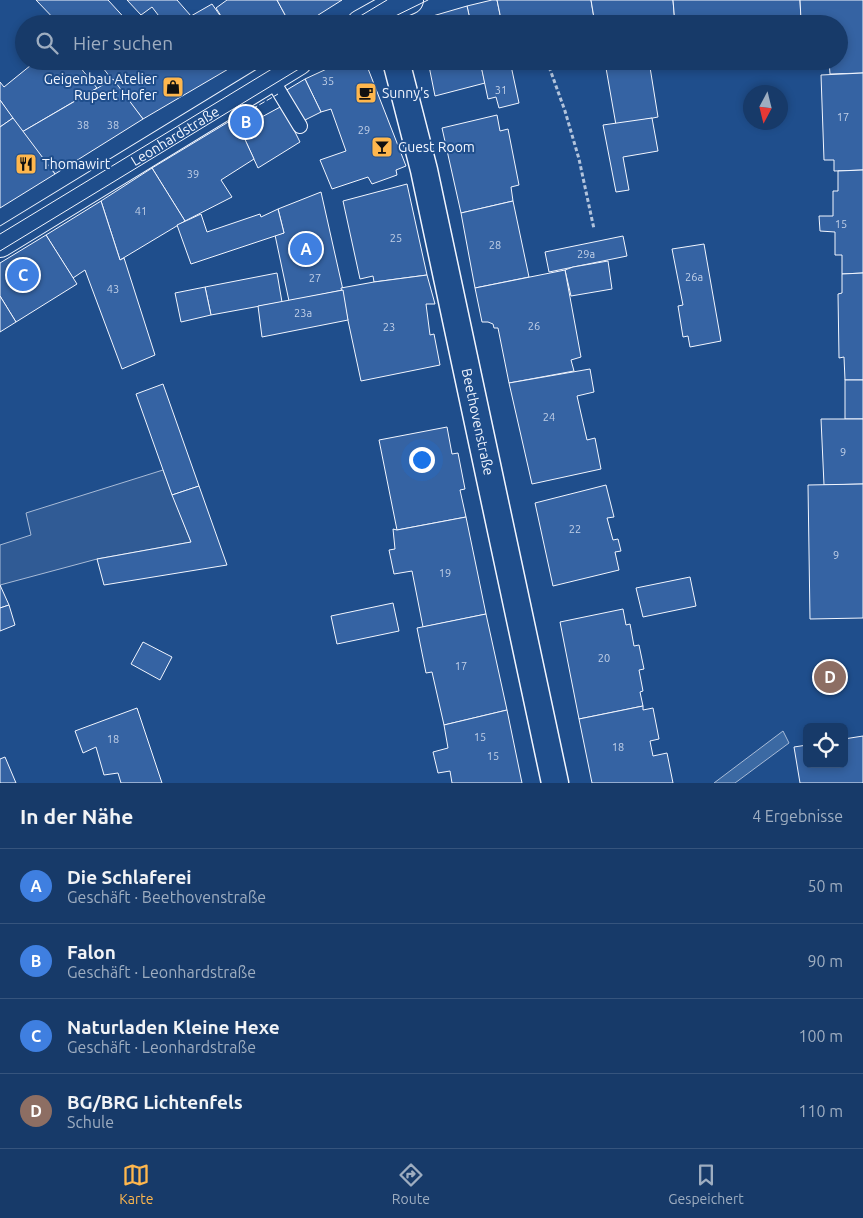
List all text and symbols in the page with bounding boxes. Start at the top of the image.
search box [15,15,848,70]
icon: search [33,29,61,57]
text: Hier suchen [73,32,173,54]
place label: Geigenbau Atelier Rupert Hofer [44,71,158,103]
shop icon: Geigenbau Atelier Rupert Hofer [161,75,185,99]
house number: 35 [322,75,334,87]
cafe icon: Sunny's [354,81,378,105]
house number: 31 [495,84,507,96]
place label: Sunny's [382,85,429,101]
north arrow [743,85,788,130]
street label: Leonhardstraße [128,103,222,169]
pin: B [230,103,262,141]
house number: 17 [837,111,849,123]
house number: 38 [77,119,89,131]
house number: 38 [107,119,119,131]
house number: 29 [358,124,370,136]
bar icon: Guest Room [370,135,394,159]
place label: Guest Room [398,139,475,155]
restaurant icon: Thomawirt [14,152,38,176]
place label: Thomawirt [42,156,111,172]
house number: 39 [187,168,199,180]
house number: 41 [135,205,147,217]
house number: 15 [835,218,847,230]
pin: A [290,230,322,268]
house number: 25 [390,232,402,244]
house number: 28 [489,239,501,251]
house number: 29a [577,248,595,260]
pin: C [7,256,39,294]
house number: 26a [685,271,703,283]
house number: 27 [309,272,321,284]
house number: 43 [107,283,119,295]
house number: 23a [294,307,312,319]
house number: 26 [528,320,540,332]
house number: 23 [383,321,395,333]
street label: Beethovenstraße [459,367,497,477]
house number: 24 [543,411,555,423]
house number: 9 [840,446,846,458]
your location [409,447,435,473]
house number: 22 [569,523,581,535]
house number: 9 [833,549,839,561]
house number: 19 [439,567,451,579]
house number: 20 [598,652,610,664]
pin: D [814,658,846,696]
house number: 17 [455,660,467,672]
map controls [803,723,848,768]
button: locate [803,723,848,768]
house number: 15 [474,731,486,743]
house number: 18 [107,733,119,745]
house number: 18 [612,741,624,753]
house number: 15 [487,750,499,762]
text: In der Nähe [20,804,133,828]
text: 4 Ergebnisse [752,807,843,825]
text: Die Schlaferei [67,866,192,888]
text: A [30,877,42,895]
text: 50 m [807,877,843,895]
text: Geschäft · Beethovenstraße [67,888,266,906]
text: Falon [67,941,116,963]
text: B [31,952,41,970]
text: 90 m [807,952,843,970]
text: Geschäft · Leonhardstraße [67,963,256,981]
text: Naturladen Kleine Hexe [67,1016,280,1038]
text: C [31,1027,41,1045]
text: 100 m [798,1027,843,1045]
text: Geschäft · Leonhardstraße [67,1038,256,1056]
text: BG/BRG Lichtenfels [67,1091,243,1113]
text: D [30,1102,42,1120]
text: 110 m [798,1102,843,1120]
text: Schule [67,1113,114,1131]
tab: Karte [119,1161,153,1207]
tab: Route [392,1161,430,1207]
tab: Gespeichert [668,1161,744,1207]

